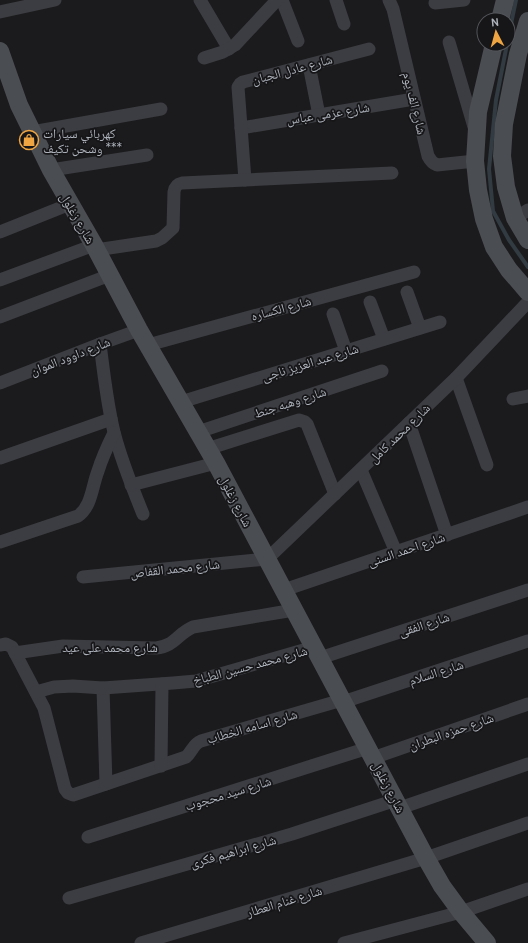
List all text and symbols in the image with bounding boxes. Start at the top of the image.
north arrow [476,12,516,52]
text: N [490,15,500,29]
street label: شارع عادل الجبان [250,51,335,89]
street label: شارع الف يوم [398,70,430,136]
street label: شارع عزمى عباس [285,99,371,129]
place label: كهربائي سيارات وشحن تكيف *** [43,125,123,157]
shop icon: كهربائي سيارات وشحن تكيف *** [18,129,40,151]
street label: شارع زغلول [55,190,99,247]
street label: شارع الكساره [249,292,313,326]
street label: شارع داوود الموان [28,333,113,380]
street label: شارع عبد العزيز ناجى [260,340,361,386]
street label: شارع وهبه جنط [252,383,329,423]
street label: شارع محمد كامل [365,400,434,468]
street label: شارع زغلول [214,472,256,531]
street label: شارع احمد السنى [365,528,447,572]
street label: شارع محمد القفاص [129,555,221,583]
street label: شارع الفقى [397,608,452,642]
street label: شارع محمد على عيد [62,639,158,657]
street label: شارع محمد حسين الطباخ [191,642,310,690]
street label: شارع السلام [407,656,466,690]
street label: شارع اسامه الخطاب [205,705,300,748]
street label: شارع حمزه البطران [407,709,496,755]
street label: شارع زغلول [367,758,409,817]
street label: شارع سيد محجوب [183,772,274,816]
street label: شارع ابراهيم فكرى [188,831,278,873]
street label: شارع غنام العطار [243,882,324,922]

